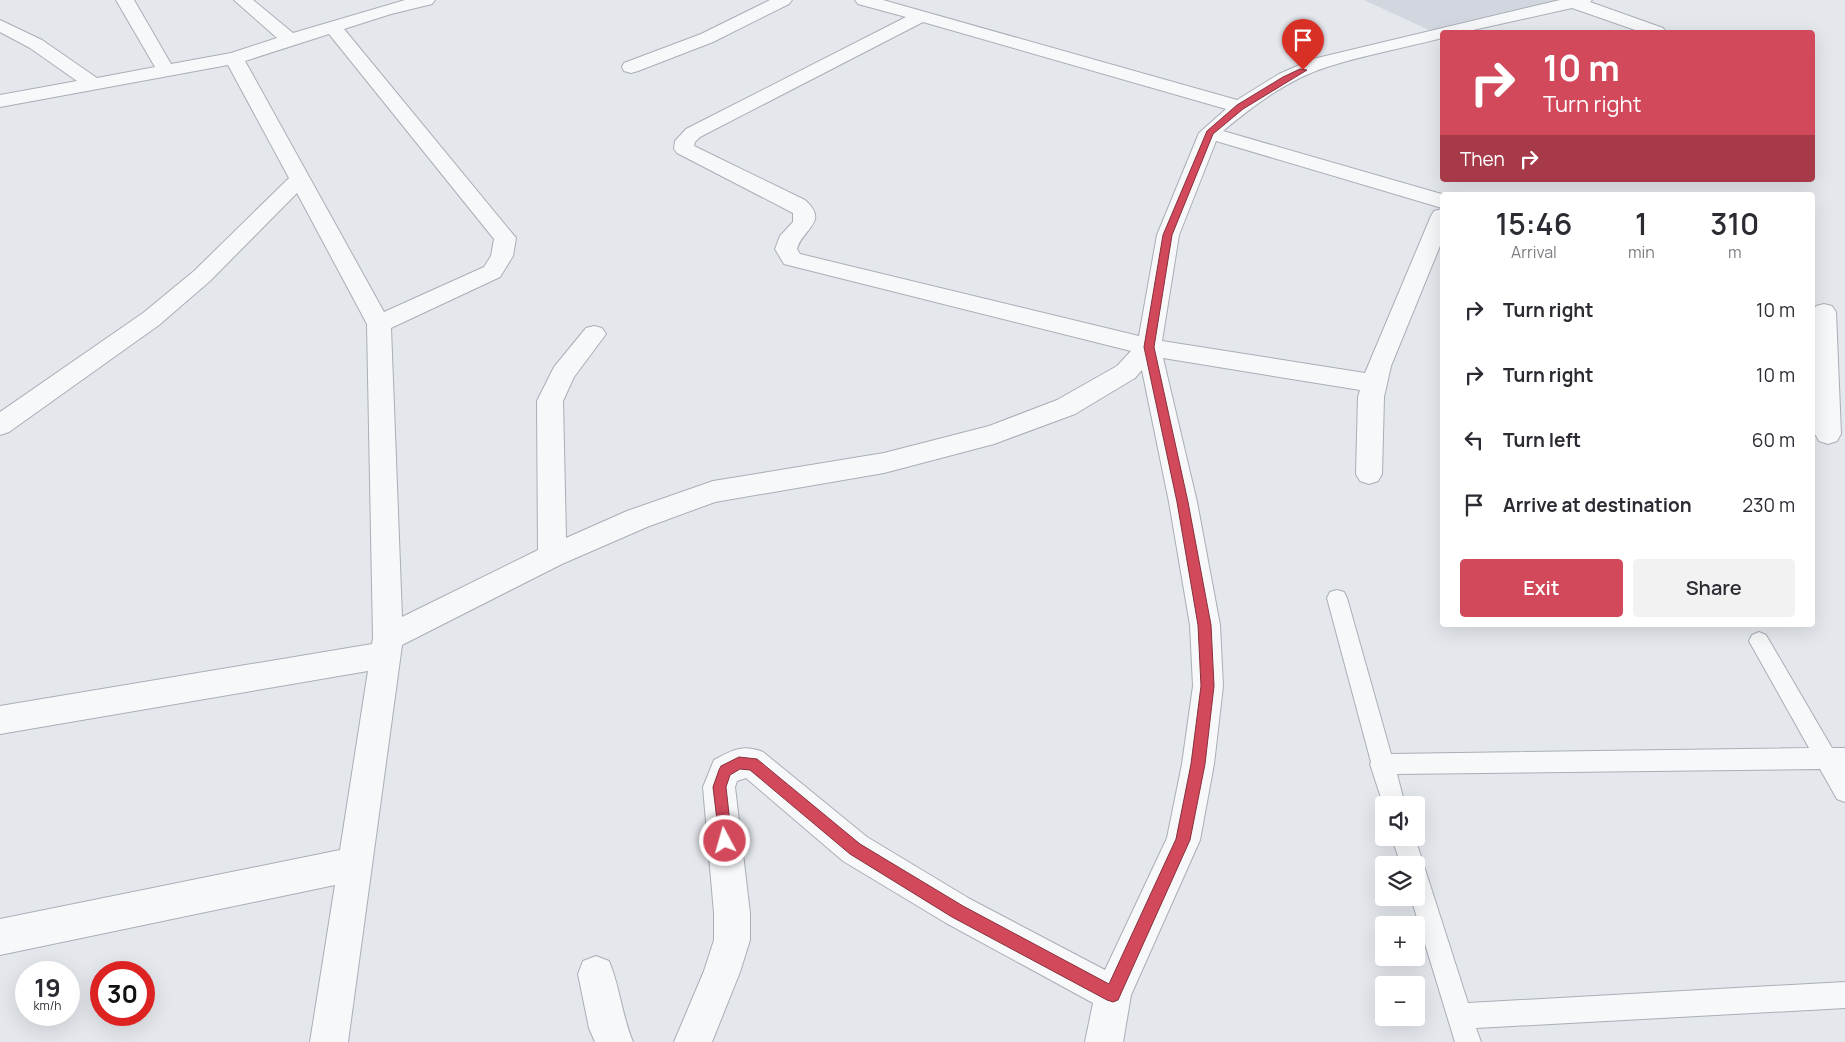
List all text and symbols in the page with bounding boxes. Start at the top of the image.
pin [1282,19,1324,70]
icon: arrive [1289,26,1317,54]
text: 10 m [1543,44,1620,92]
icon: right [1460,50,1525,115]
text: Turn right [1543,89,1641,119]
icon: right [1515,145,1543,173]
text: Then [1460,146,1505,172]
text: 15:46 [1496,203,1572,244]
text: 1 [1635,203,1648,244]
text: 310 [1710,203,1759,244]
text: Arrival [1511,241,1557,263]
text: min [1628,241,1655,263]
text: m [1728,241,1742,263]
icon: right [1460,296,1488,324]
text: Turn right [1503,297,1593,323]
text: 10 m [1756,297,1795,323]
icon: right [1460,361,1488,389]
text: Turn right [1503,362,1593,388]
text: 10 m [1756,362,1795,388]
icon: left [1460,426,1488,454]
text: Turn left [1503,427,1581,453]
text: 60 m [1752,427,1795,453]
icon: arrive [1460,491,1488,519]
text: Arrive at destination [1503,492,1692,518]
text: 230 m [1742,492,1795,518]
button: Exit [1460,559,1623,617]
button: Share [1633,559,1795,617]
map controls [1375,796,1425,1026]
button: sound [1375,796,1425,846]
position arrow [698,814,750,866]
button: layers [1375,856,1425,906]
button: + [1375,916,1425,966]
speed limit sign: 30 [90,961,155,1026]
text: 19 [34,970,61,1005]
button: − [1375,976,1425,1026]
text: km/h [34,997,61,1014]

